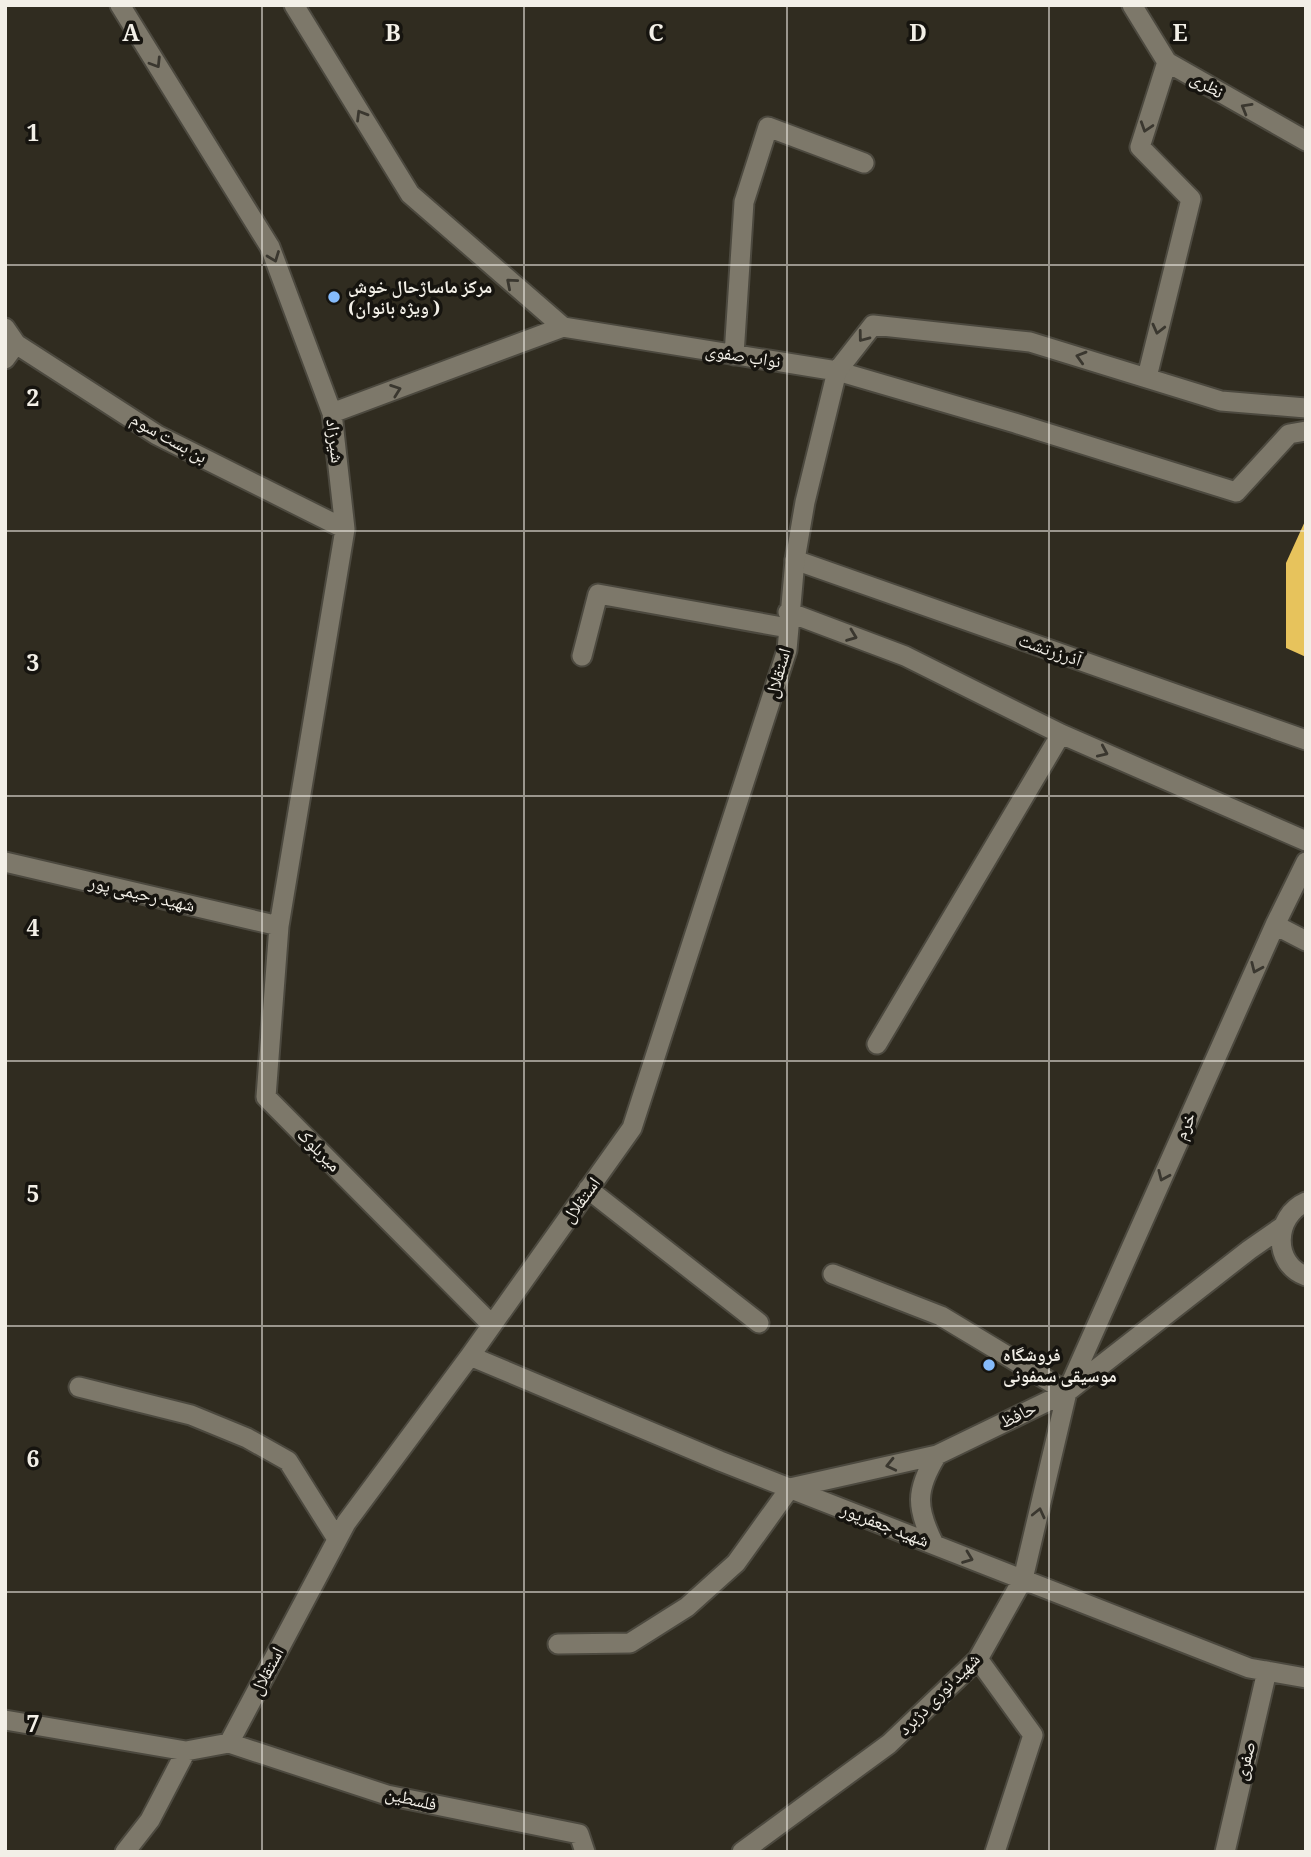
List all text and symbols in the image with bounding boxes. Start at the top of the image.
text: A [122,16,140,56]
text: B [385,16,401,56]
text: C [648,16,664,56]
text: D [909,16,927,56]
text: E [1172,16,1188,56]
one-way arrow [147,56,160,69]
street label: نظری [1183,65,1229,108]
one-way arrow [1241,103,1254,116]
one-way arrow [357,109,370,122]
text: 1 [27,116,39,156]
one-way arrow [1140,121,1155,133]
one-way arrow [265,251,279,263]
place label: مرکز ماساژحال خوش (ویژه بانوان ) [348,274,492,325]
one-way arrow [507,279,520,291]
marker: مرکز ماساژحال خوش (ویژه بانوان ) [326,289,342,305]
one-way arrow [1152,323,1167,335]
one-way arrow [859,330,872,342]
street label: نواب صفوی [703,337,783,379]
one-way arrow [1076,351,1088,366]
text: 2 [27,381,39,421]
one-way arrow [390,384,402,398]
street label: بن بست سوم [124,406,212,473]
street label: شیرزاد [315,417,351,465]
street label: آذرزرتشت [1014,627,1086,677]
one-way arrow [846,628,858,642]
street label: استقلال [758,645,801,702]
text: 3 [27,646,39,686]
one-way arrow [1096,744,1108,758]
street label: شهید رحیمی پور [85,869,197,923]
text: 4 [27,911,40,951]
one-way arrow [1250,961,1264,973]
street label: خرم [1168,1108,1206,1145]
street label: میربلوک [288,1122,347,1181]
one-way arrow [1157,1169,1171,1181]
street label: استقلال [555,1172,610,1231]
text: 5 [27,1177,39,1217]
place label: فروشگاه موسیقی سمفونی [1003,1342,1117,1393]
marker: فروشگاه موسیقی سمفونی [981,1357,997,1373]
street label: حافظ [995,1395,1042,1439]
text: 6 [27,1442,40,1482]
one-way arrow [886,1457,898,1472]
street label: شهید جعفرپور [835,1496,933,1557]
one-way arrow [1030,1507,1045,1519]
one-way arrow [961,1549,973,1563]
street label: استقلال [243,1642,294,1702]
street label: شهید نوری دژبرد [892,1647,989,1744]
text: 7 [27,1707,40,1747]
street label: صفری [1228,1739,1266,1784]
street label: فلسطین [382,1780,439,1821]

